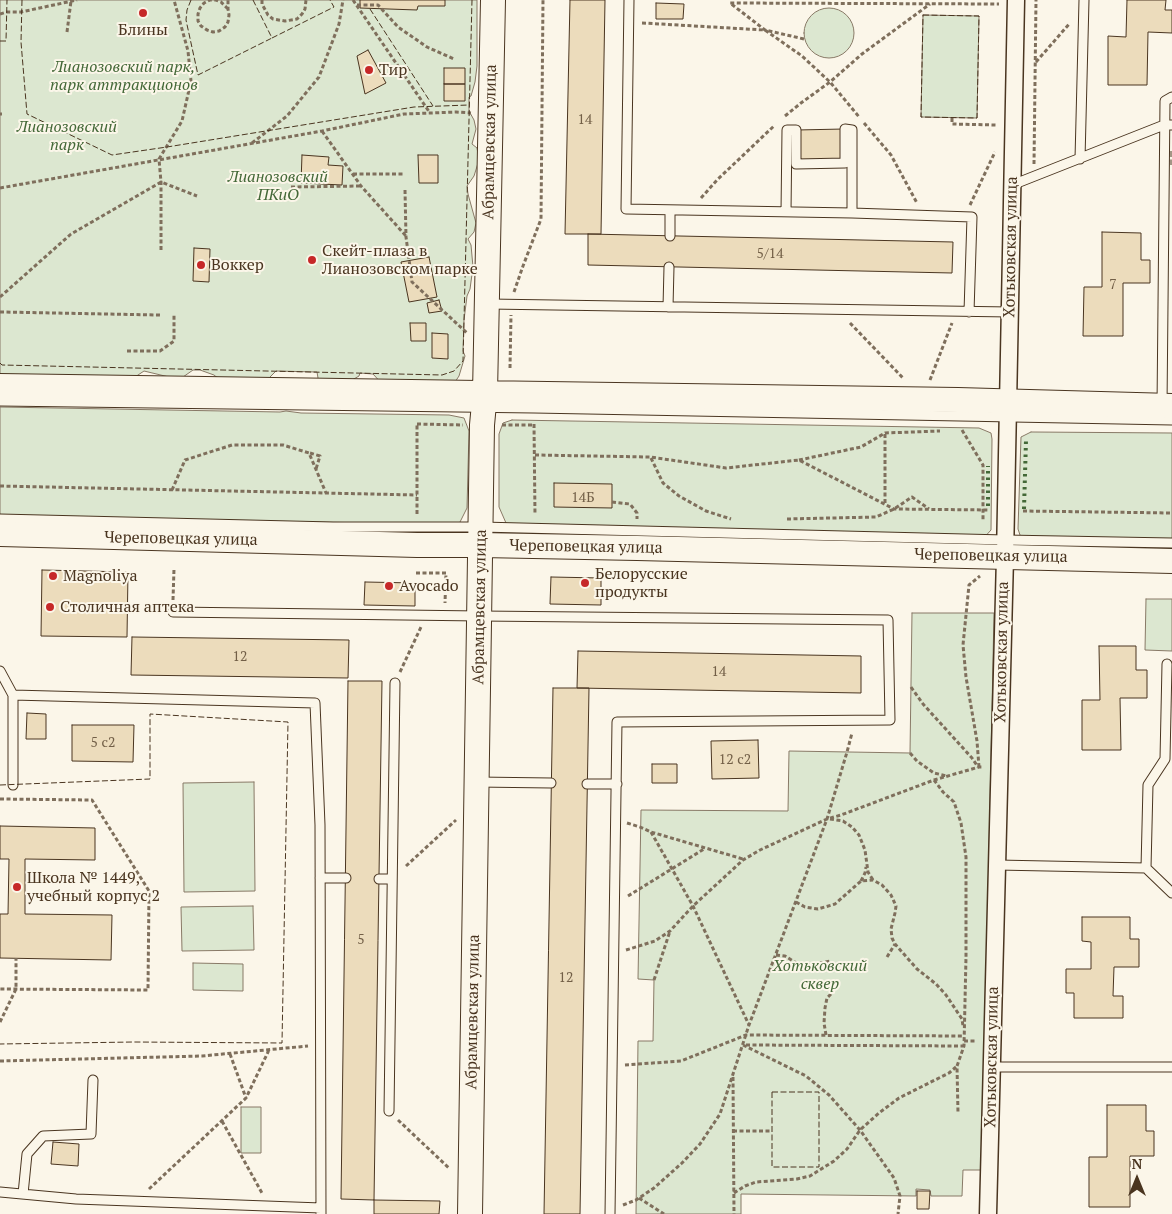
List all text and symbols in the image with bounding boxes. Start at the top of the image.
marker: Блины [137,7,149,19]
place label: Блины [118,20,168,40]
park label: Лианозовский парк, парк аттракционов [50,57,198,95]
place label: Тир [379,60,407,80]
marker: Тир [363,64,375,76]
street label: Абрамцевская улица [479,64,501,220]
house number: 14 [578,112,592,128]
park label: Лианозовский парк [17,117,117,155]
park label: Лианозовский ПКиО [228,167,328,205]
street label: Хотьковская улица [1000,176,1022,318]
place label: Скейт-плаза в Лианозовском парке [322,241,478,279]
house number: 5/14 [756,246,784,262]
marker: Скейт-плаза в Лианозовском парке [306,254,318,266]
place label: Воккер [211,255,264,275]
marker: Воккер [195,259,207,271]
house number: 7 [1109,277,1117,293]
house number: 14Б [571,490,595,506]
street label: Череповецкая улица [104,528,258,550]
street label: Абрамцевская улица [469,529,491,685]
street label: Череповецкая улица [509,536,663,558]
street label: Череповецкая улица [914,545,1068,567]
place label: Белорусские продукты [595,564,688,602]
place label: Magnoliya [63,566,138,586]
marker: Magnoliya [47,570,59,582]
place label: Avocado [399,576,459,596]
marker: Белорусские продукты [579,577,591,589]
marker: Avocado [383,580,395,592]
street label: Хотьковская улица [991,581,1013,723]
place label: Столичная аптека [60,597,194,617]
marker: Столичная аптека [44,601,56,613]
house number: 12 [233,649,247,665]
house number: 14 [712,664,726,680]
house number: 5 с2 [91,735,115,751]
house number: 12 с2 [719,752,751,768]
place label: Школа № 1449, учебный корпус 2 [27,868,160,906]
marker: Школа № 1449, учебный корпус 2 [11,881,23,893]
house number: 5 [357,932,365,948]
street label: Абрамцевская улица [462,934,484,1090]
park label: Хотьковский сквер [773,956,867,994]
house number: 12 [559,970,573,986]
street label: Хотьковская улица [981,986,1003,1128]
north arrow [1112,1154,1162,1204]
text: N [1132,1154,1142,1173]

